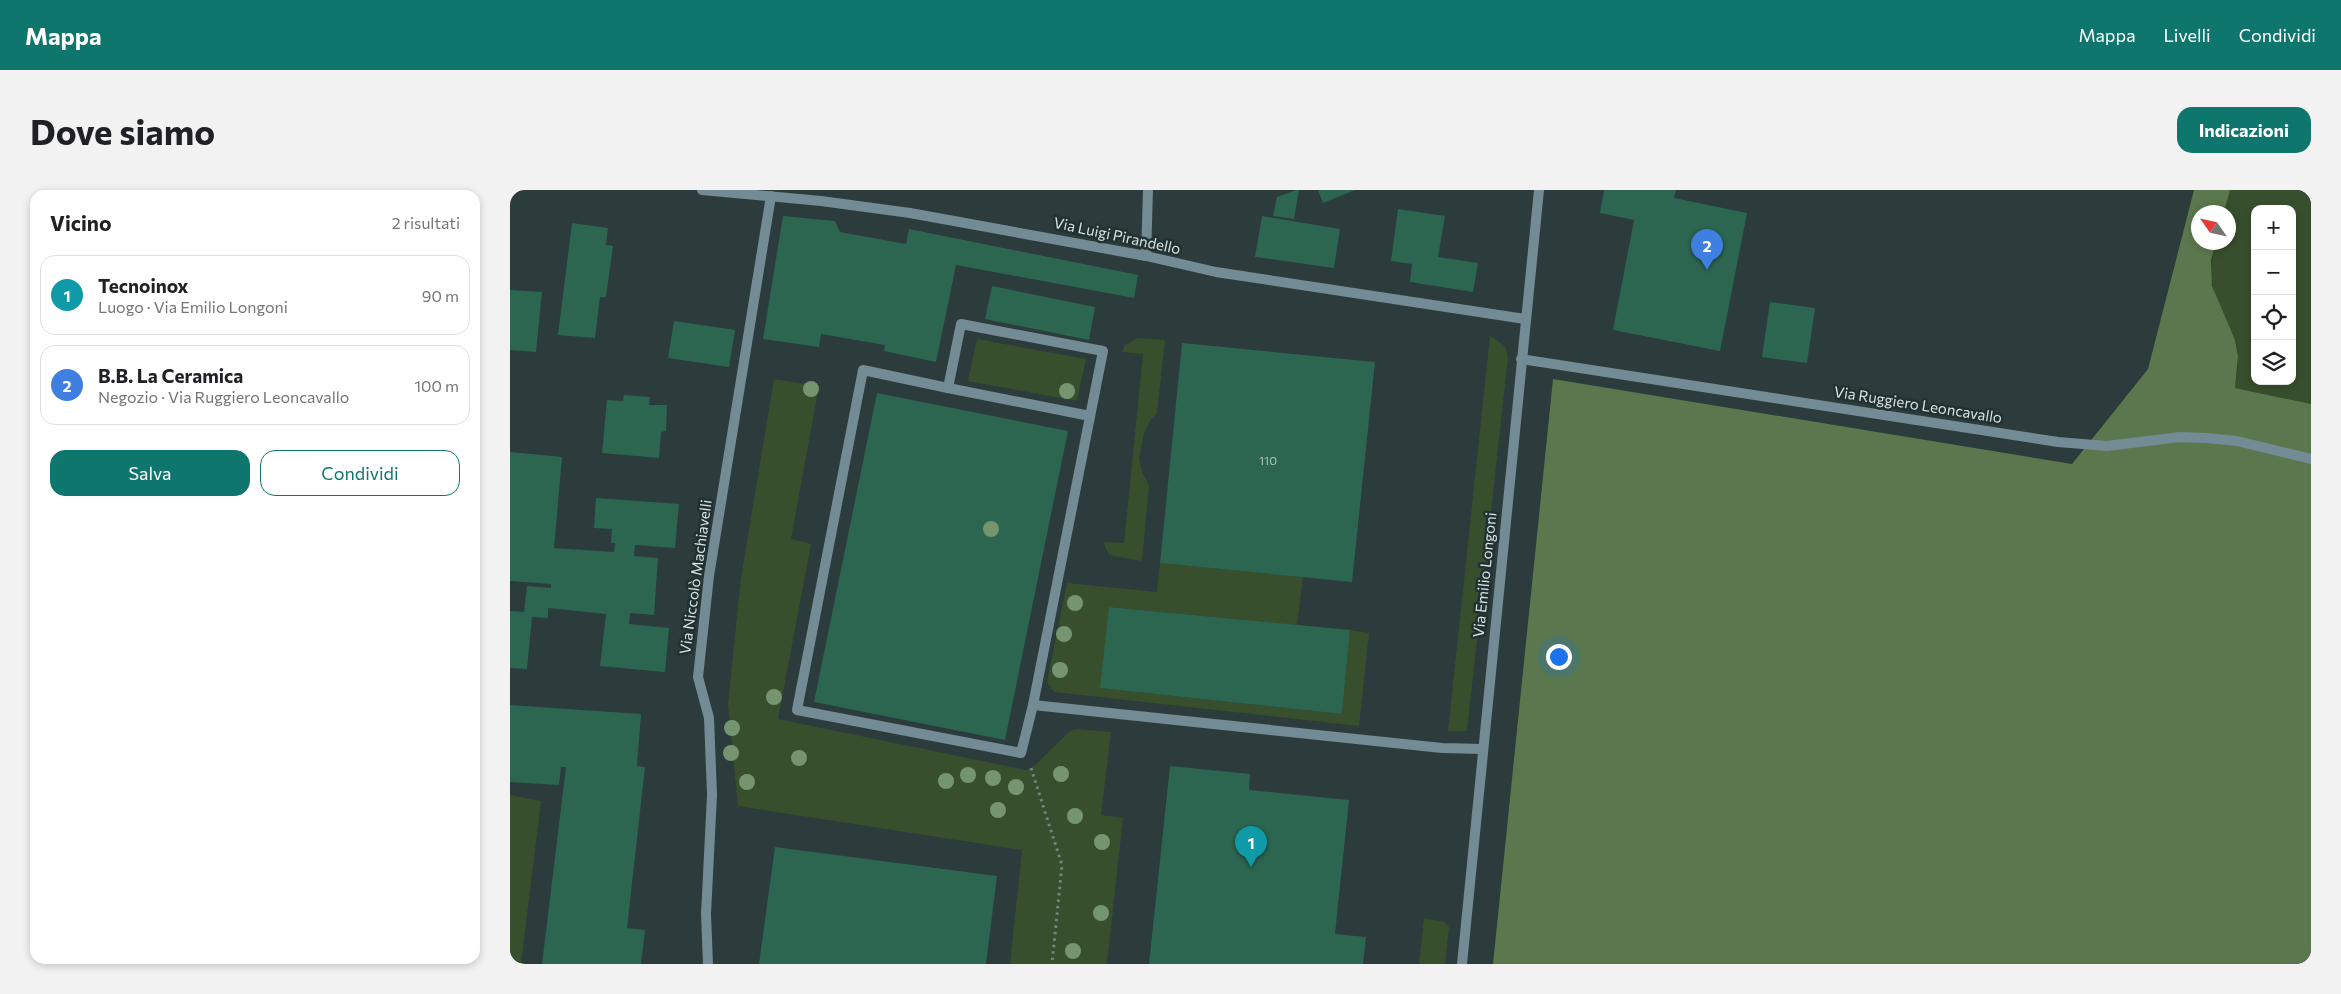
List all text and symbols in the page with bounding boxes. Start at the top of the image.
text: Mappa [25,21,102,50]
text: Mappa [2078,24,2136,46]
text: Livelli [2164,24,2211,46]
text: Condividi [2239,24,2316,46]
button: Indicazioni [2177,107,2311,153]
text: Dove siamo [30,109,215,152]
north arrow [2191,205,2236,250]
map controls [2251,205,2296,385]
button: + [2251,205,2296,250]
text: Vicino [50,210,111,235]
text: 2 risultati [392,213,460,232]
street label: Via Luigi Pirandello [1052,213,1182,257]
pin: 2 [1691,229,1723,270]
button: − [2251,250,2296,295]
text: Tecnoinox [98,274,188,297]
text: 1 [63,286,71,305]
text: 90 m [422,286,459,305]
button: locate [2251,295,2296,340]
text: Luogo · Via Emilio Longoni [98,297,288,316]
button: layers [2251,340,2296,385]
text: B.B. La Ceramica [98,364,243,387]
text: 2 [62,376,72,395]
text: 100 m [414,376,459,395]
street label: Via Ruggiero Leoncavallo [1833,382,2004,426]
text: Negozio · Via Ruggiero Leoncavallo [98,387,349,406]
button: Salva [50,450,250,496]
button: Condividi [260,450,460,496]
house number: 110 [1259,453,1277,467]
street label: Via Niccolò Machiavelli [675,498,715,655]
street label: Via Emilio Longoni [1468,511,1500,638]
your location [1546,644,1572,670]
pin: 1 [1235,826,1267,867]

